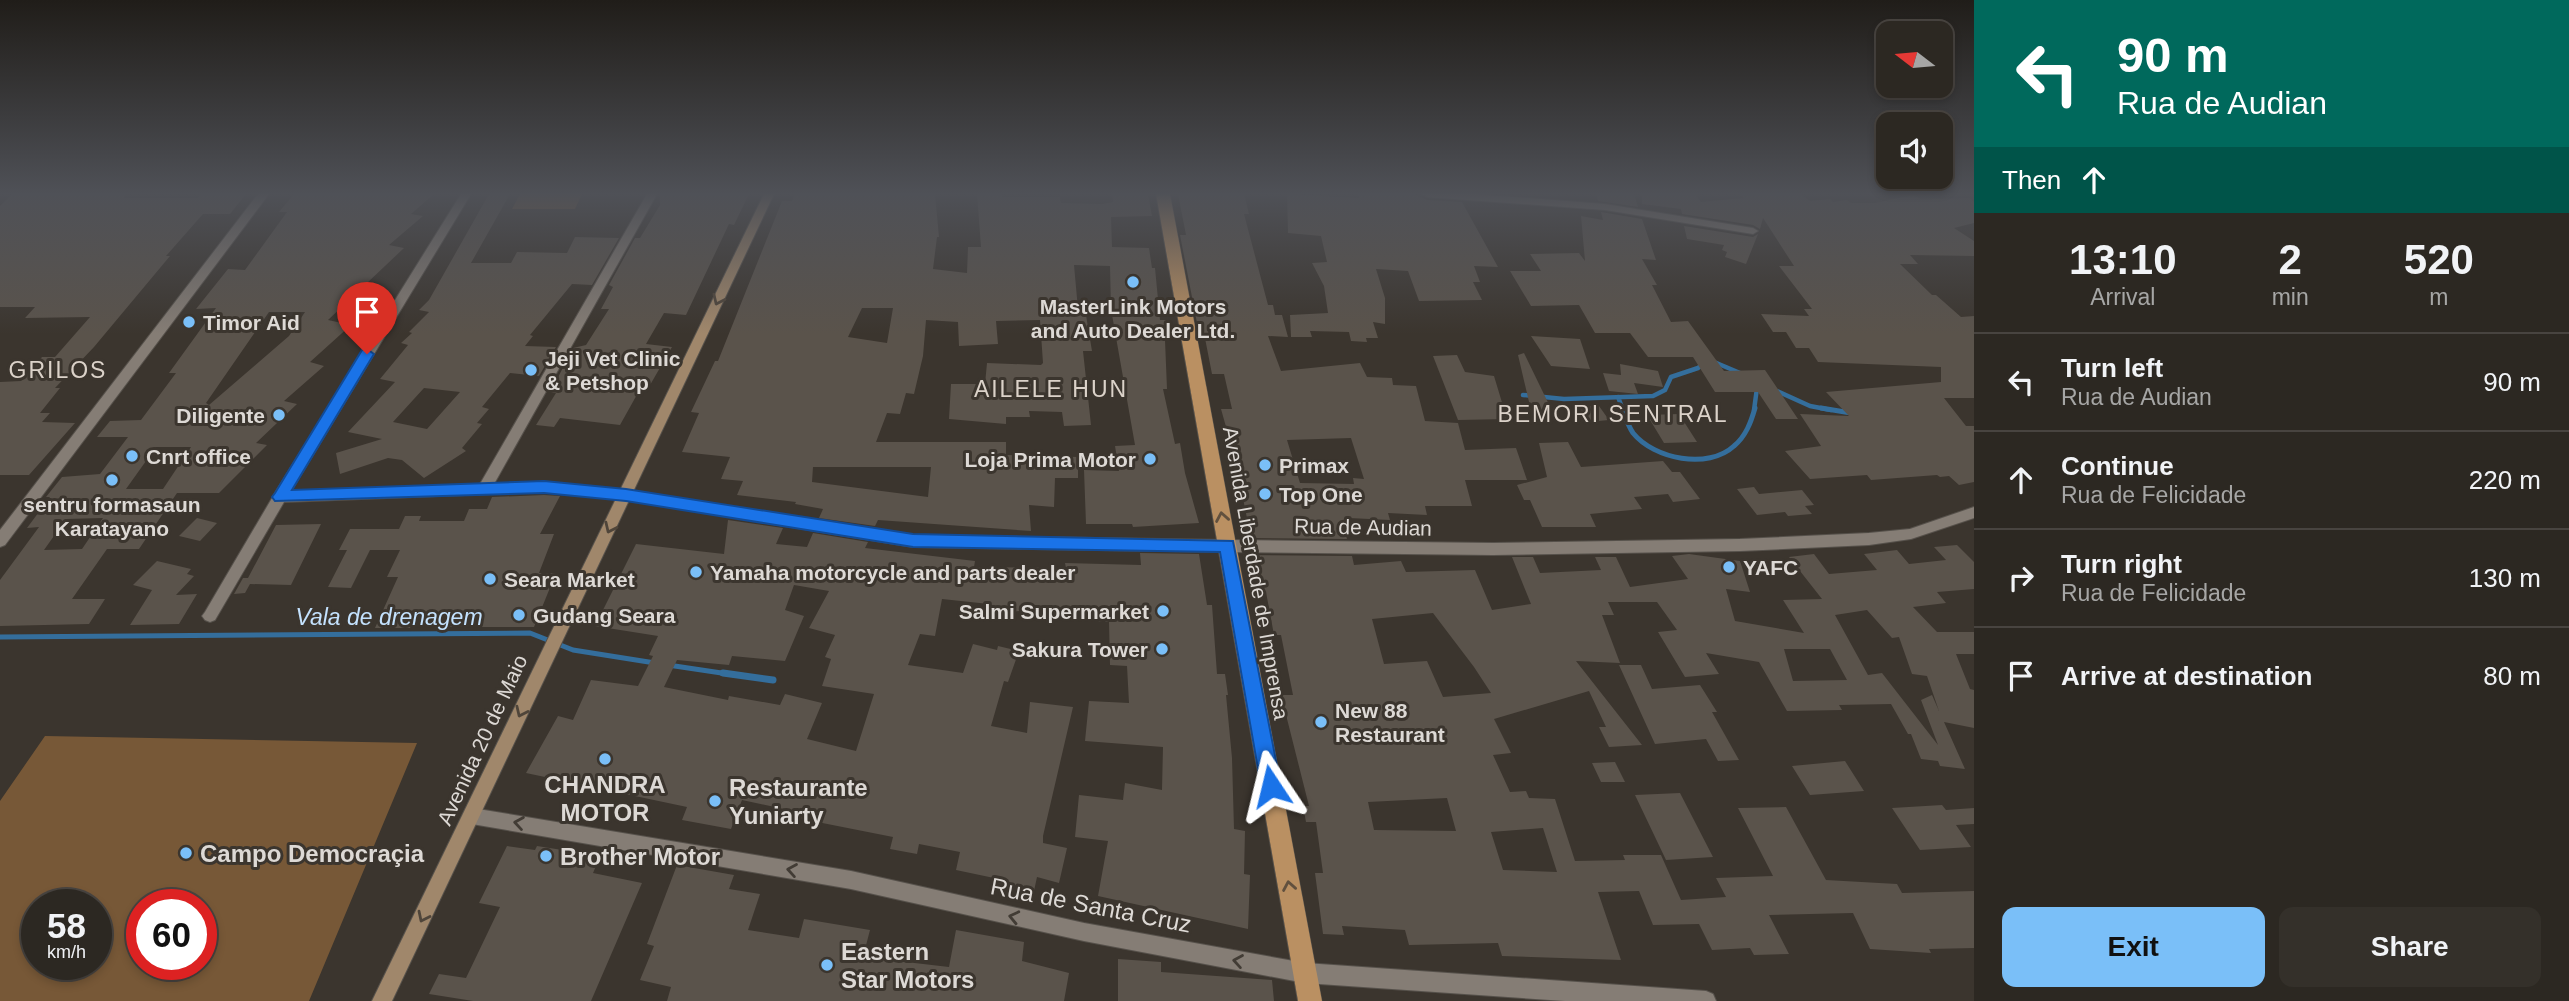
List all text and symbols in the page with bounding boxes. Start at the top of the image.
north arrow [1876,21,1953,98]
map controls [1876,21,1953,189]
icon: left [2002,28,2093,119]
text: 90 m [2117,28,2229,82]
text: Rua de Audian [2117,85,2327,121]
button: sound [1876,112,1953,189]
icon: ahead [2075,161,2113,199]
text: Then [2002,165,2061,195]
text: 13:10 [2069,236,2177,283]
text: 2 [2278,236,2302,283]
text: 520 [2404,236,2474,283]
marker: MasterLink Motors and Auto Dealer Ltd. [1125,274,1141,290]
pin [337,282,397,354]
text: Arrival [2090,284,2155,310]
text: min [2272,284,2309,310]
text: m [2429,284,2448,310]
icon: arrive [348,293,386,331]
one-way arrow [712,293,726,305]
place label: MasterLink Motors and Auto Dealer Ltd. [1031,295,1235,342]
place label: Timor Aid [203,311,300,334]
marker: Timor Aid [181,314,197,330]
place label: Jeji Vet Clinic & Petshop [545,347,681,394]
text: Turn left [2061,353,2163,383]
district label: GRILOS [9,357,107,383]
marker: Jeji Vet Clinic & Petshop [523,362,539,378]
icon: left [2002,363,2040,401]
text: 90 m [2483,367,2541,397]
district label: AILELE HUN [974,376,1128,402]
text: Rua de Audian [2061,384,2212,410]
district label: BEMORI SENTRAL [1497,401,1729,427]
place label: Diligente [176,404,265,427]
marker: Diligente [271,407,287,423]
street label: Avenida Liberdade de Imprensa [1219,425,1293,722]
place label: Cnrt office [146,445,251,468]
marker: Cnrt office [124,448,140,464]
place label: Loja Prima Motor [964,448,1136,471]
marker: Loja Prima Motor [1142,451,1158,467]
text: Continue [2061,451,2174,481]
place label: Primax [1279,454,1349,477]
marker: Primax [1257,457,1273,473]
icon: ahead [2002,461,2040,499]
text: 220 m [2469,465,2541,495]
marker: sentru formasaun Karatayano [104,472,120,488]
text: Rua de Felicidade [2061,482,2246,508]
place label: Top One [1279,483,1363,506]
marker: Top One [1257,486,1273,502]
place label: sentru formasaun Karatayano [23,493,201,540]
one-way arrow [1216,511,1231,523]
street label: Rua de Audian [1294,514,1432,540]
one-way arrow [604,521,618,533]
text: Turn right [2061,549,2182,579]
place label: YAFC [1743,556,1798,579]
marker: YAFC [1721,559,1737,575]
icon: right [2002,559,2040,597]
place label: Yamaha motorcycle and parts dealer [710,561,1075,584]
text: 130 m [2469,563,2541,593]
marker: Yamaha motorcycle and parts dealer [688,564,704,580]
place label: Seara Market [504,568,635,591]
marker: Seara Market [482,571,498,587]
text: Rua de Felicidade [2061,580,2246,606]
place label: Salmi Supermarket [959,600,1149,623]
marker: Salmi Supermarket [1155,603,1171,619]
water label: Vala de drenagem [295,604,483,630]
place label: Gudang Seara [533,604,676,627]
marker: Gudang Seara [511,607,527,623]
place label: Sakura Tower [1012,638,1148,661]
marker: Sakura Tower [1154,641,1170,657]
street label: Avenida 20 de Maio [432,651,532,829]
icon: arrive [2002,657,2040,695]
text: Arrive at destination [2061,661,2312,691]
text: 80 m [2483,661,2541,691]
place label: New 88 Restaurant [1335,699,1445,746]
one-way arrow [515,704,529,717]
marker: New 88 Restaurant [1313,714,1329,730]
position arrow [1234,749,1308,823]
marker: CHANDRA MOTOR [597,751,613,767]
place label: CHANDRA MOTOR [544,771,666,826]
place label: Restaurante Yuniarty [729,774,868,829]
marker: Restaurante Yuniarty [707,793,723,809]
one-way arrow [513,816,525,831]
place label: Campo Democraçia [200,840,425,867]
place label: Brother Motor [560,843,720,870]
marker: Campo Democraçia [178,845,194,861]
marker: Brother Motor [538,848,554,864]
one-way arrow [786,863,798,878]
street label: Rua de Santa Cruz [988,872,1194,938]
one-way arrow [1282,880,1297,892]
speed limit sign: 60 [126,889,217,980]
text: 58 [47,906,86,945]
button: Exit [2002,907,2265,987]
button: Share [2279,907,2541,987]
one-way arrow [417,910,431,922]
one-way arrow [1008,910,1020,925]
place label: Eastern Star Motors [841,938,974,993]
text: km/h [47,942,86,962]
one-way arrow [1232,954,1244,969]
marker: Eastern Star Motors [819,957,835,973]

